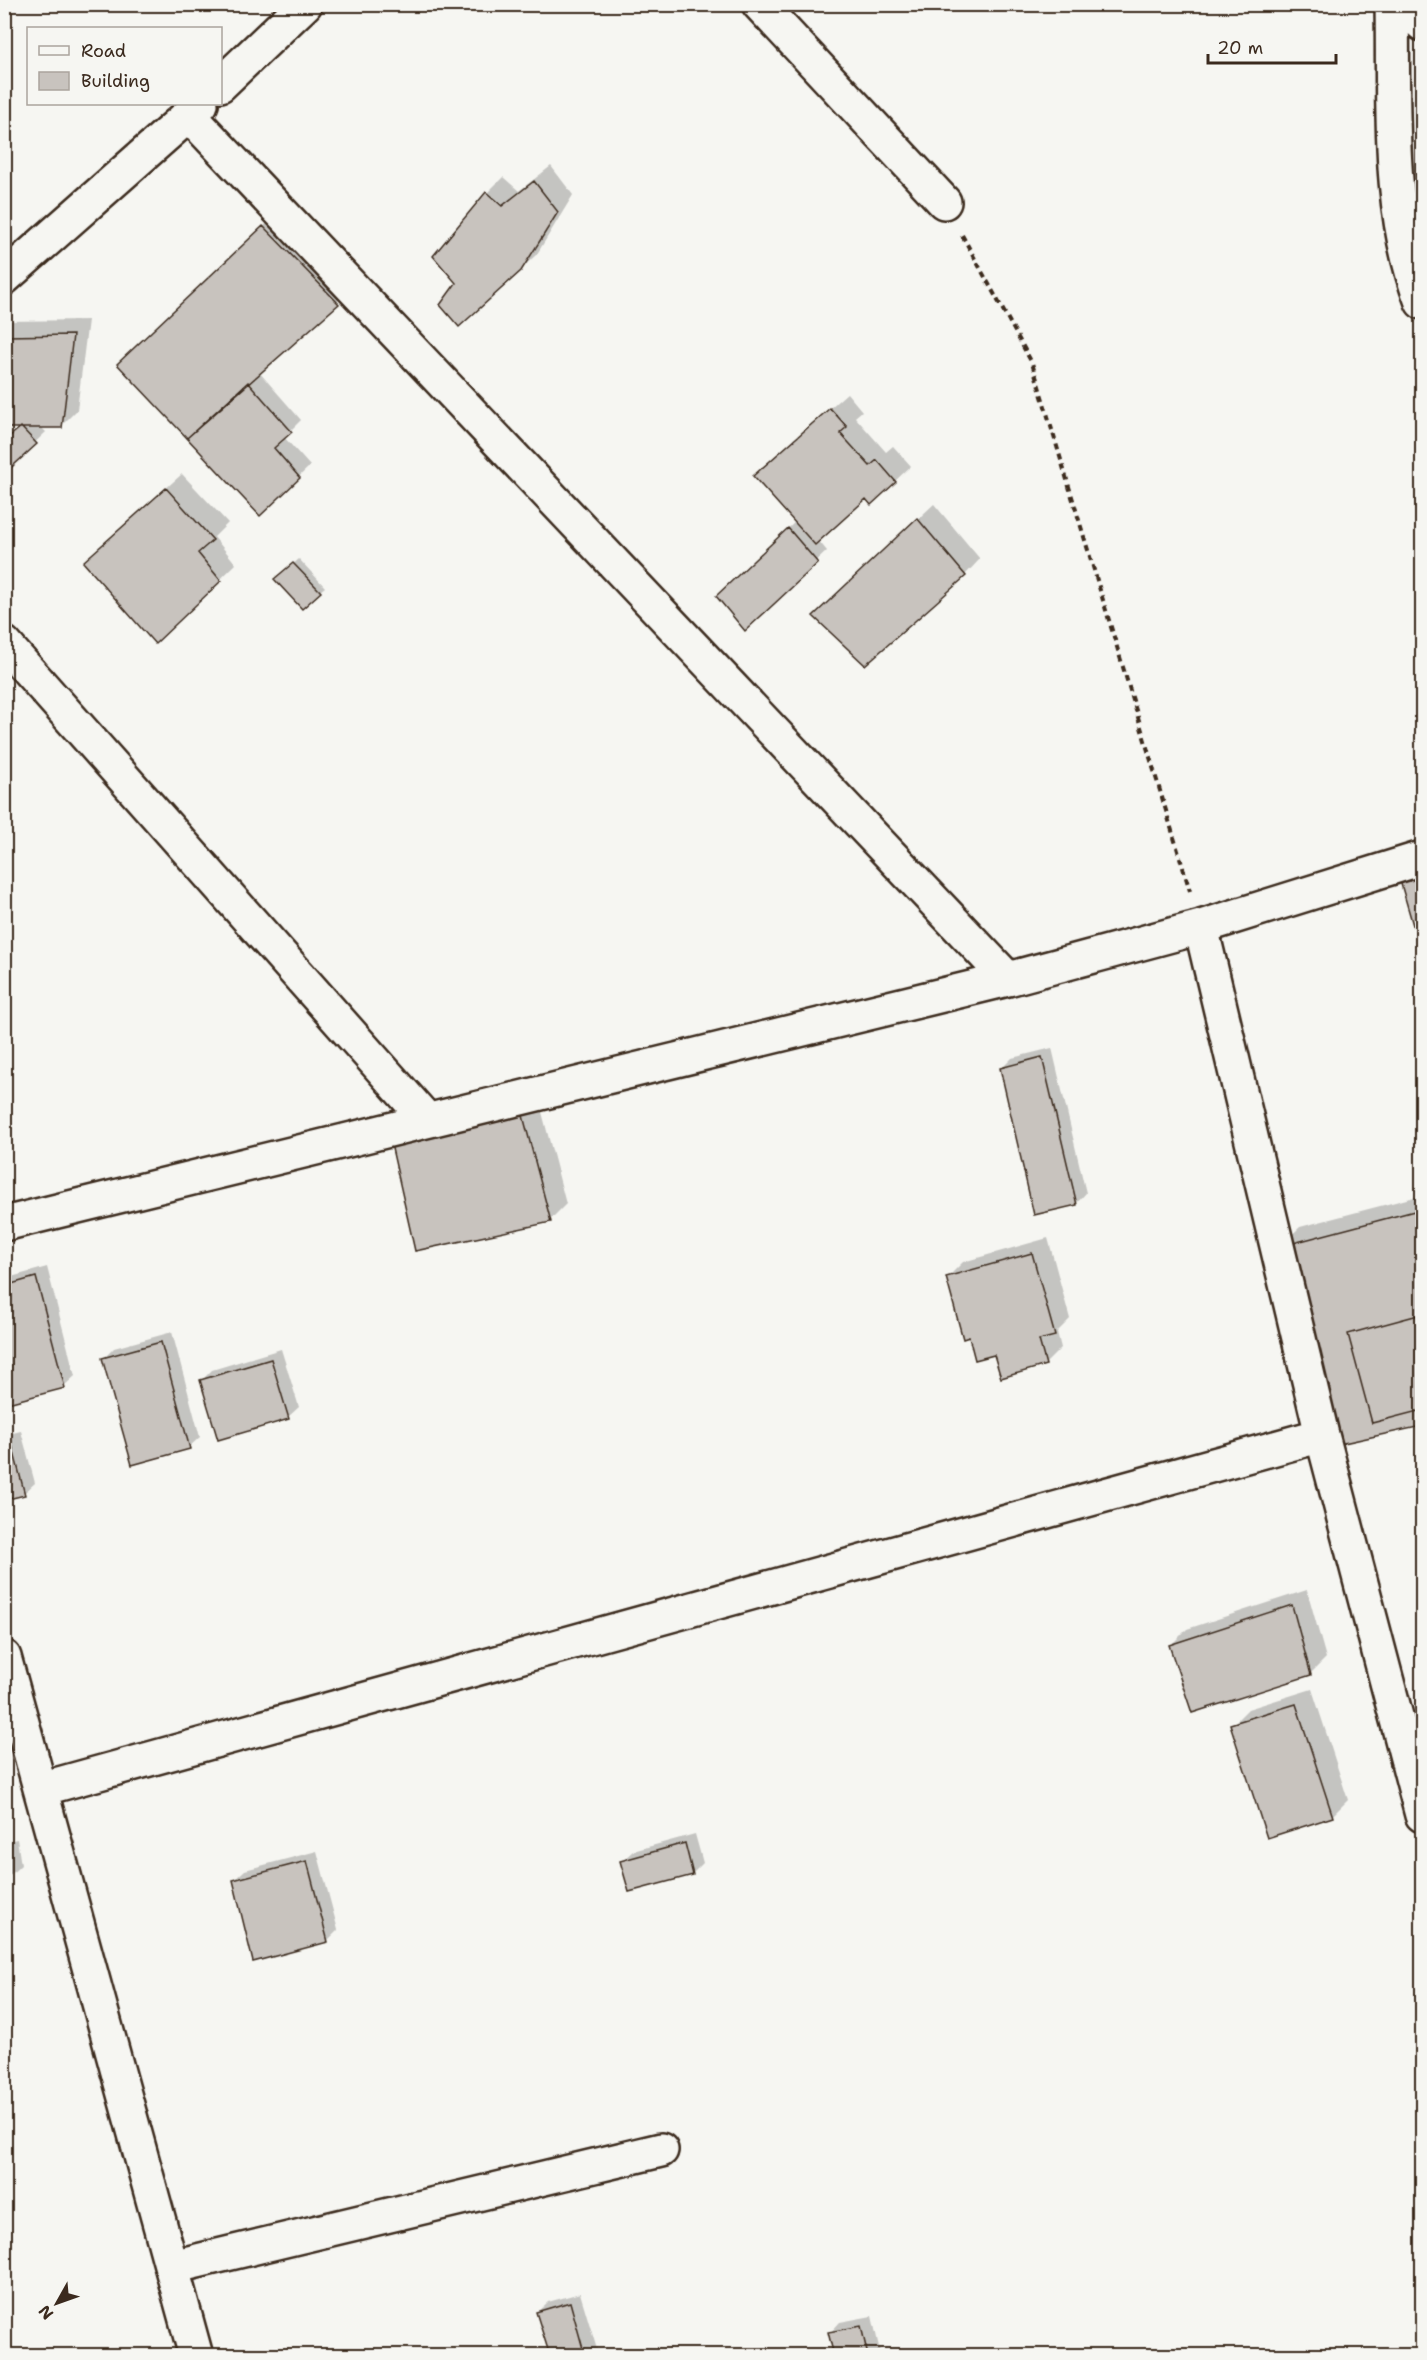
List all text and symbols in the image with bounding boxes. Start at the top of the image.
legend [27,27,222,105]
scale bar [1208,27,1336,65]
text: 20 m [1217,36,1263,60]
text: Road [81,39,126,63]
text: Building [81,69,150,93]
north arrow [27,2273,87,2333]
text: N [34,2301,58,2324]

